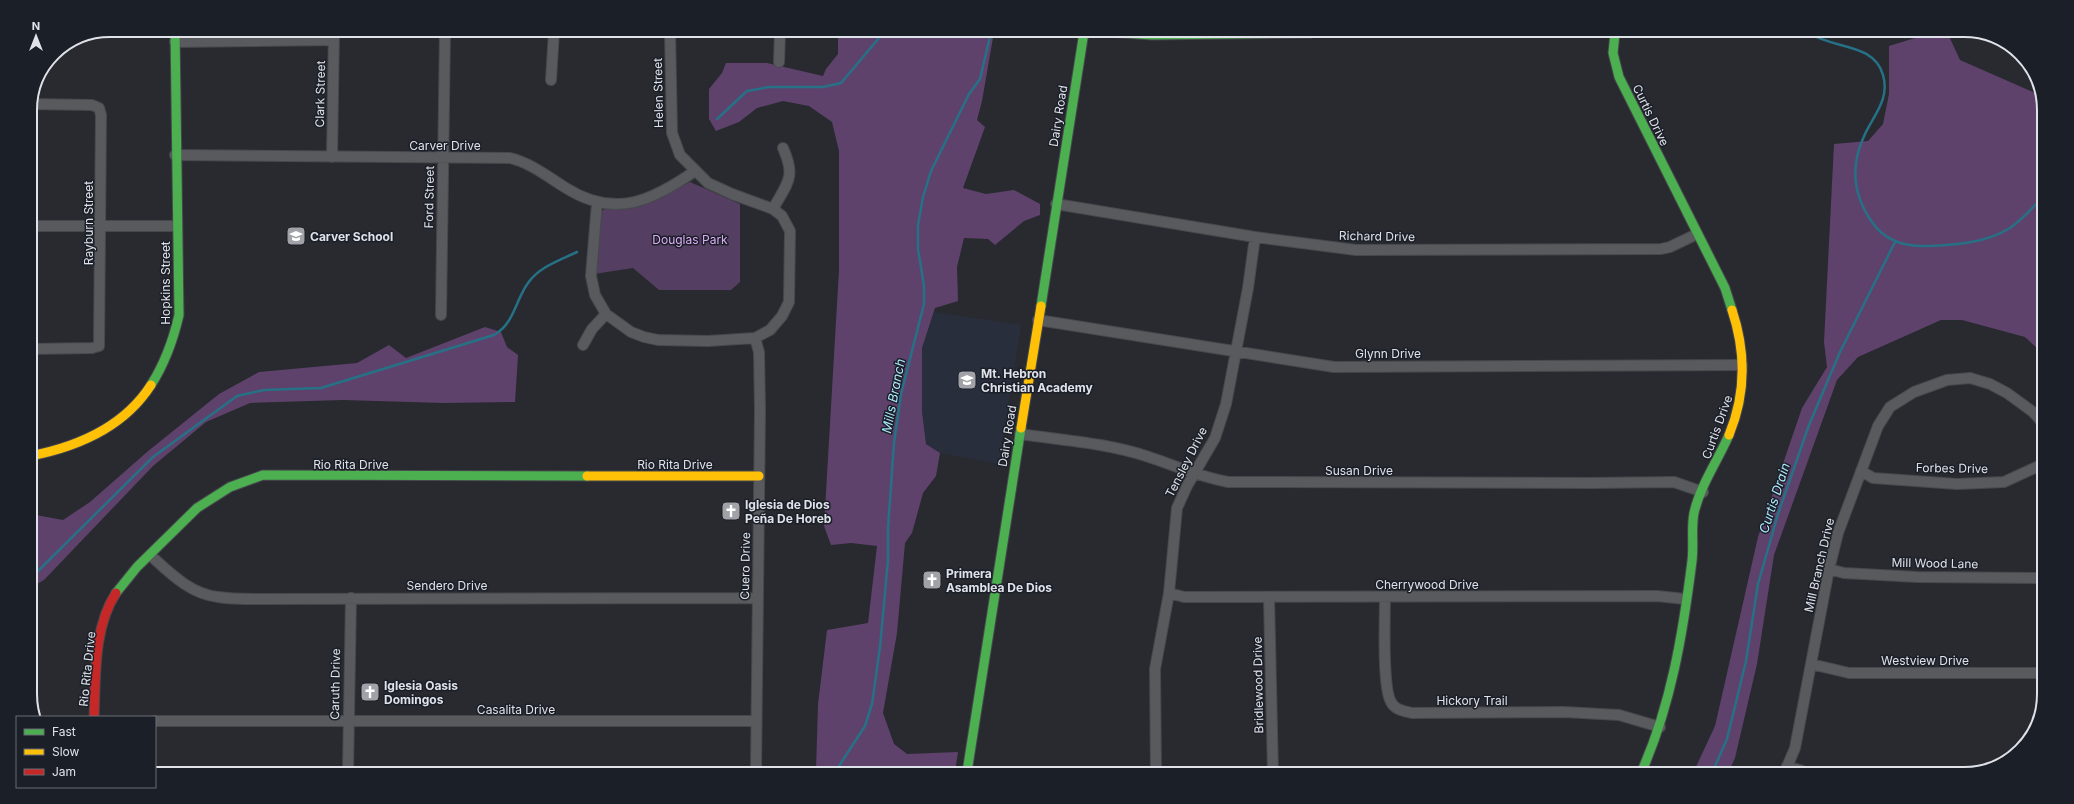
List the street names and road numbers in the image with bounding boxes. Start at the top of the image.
street label: Helen Street [650,58,666,128]
street label: Clark Street [312,60,328,128]
street label: Curtis Drive [1630,82,1672,148]
street label: Dairy Road [1046,84,1070,148]
street label: Carver Drive [409,138,481,153]
street label: Ford Street [421,165,437,228]
street label: Rayburn Street [81,181,96,265]
street label: Richard Drive [1339,228,1415,244]
street label: Hopkins Street [158,241,173,325]
street label: Glynn Drive [1355,346,1421,361]
street label: Curtis Drive [1699,393,1735,461]
street label: Dairy Road [995,404,1019,468]
street label: Tensley Drive [1162,424,1210,500]
street label: Rio Rita Drive [313,457,389,472]
street label: Rio Rita Drive [637,457,713,472]
street label: Forbes Drive [1916,460,1988,476]
street label: Susan Drive [1325,463,1393,478]
street label: Mill Branch Drive [1801,516,1837,614]
street label: Cuero Drive [737,532,753,600]
street label: Mill Wood Lane [1891,555,1979,571]
street label: Cherrywood Drive [1375,577,1479,592]
street label: Sendero Drive [407,578,487,593]
street label: Rio Rita Drive [76,631,98,707]
street label: Bridlewood Drive [1250,636,1266,734]
street label: Caruth Drive [327,648,343,720]
street label: Westview Drive [1881,653,1969,668]
street label: Hickory Trail [1436,693,1508,708]
street label: Casalita Drive [477,702,555,717]

